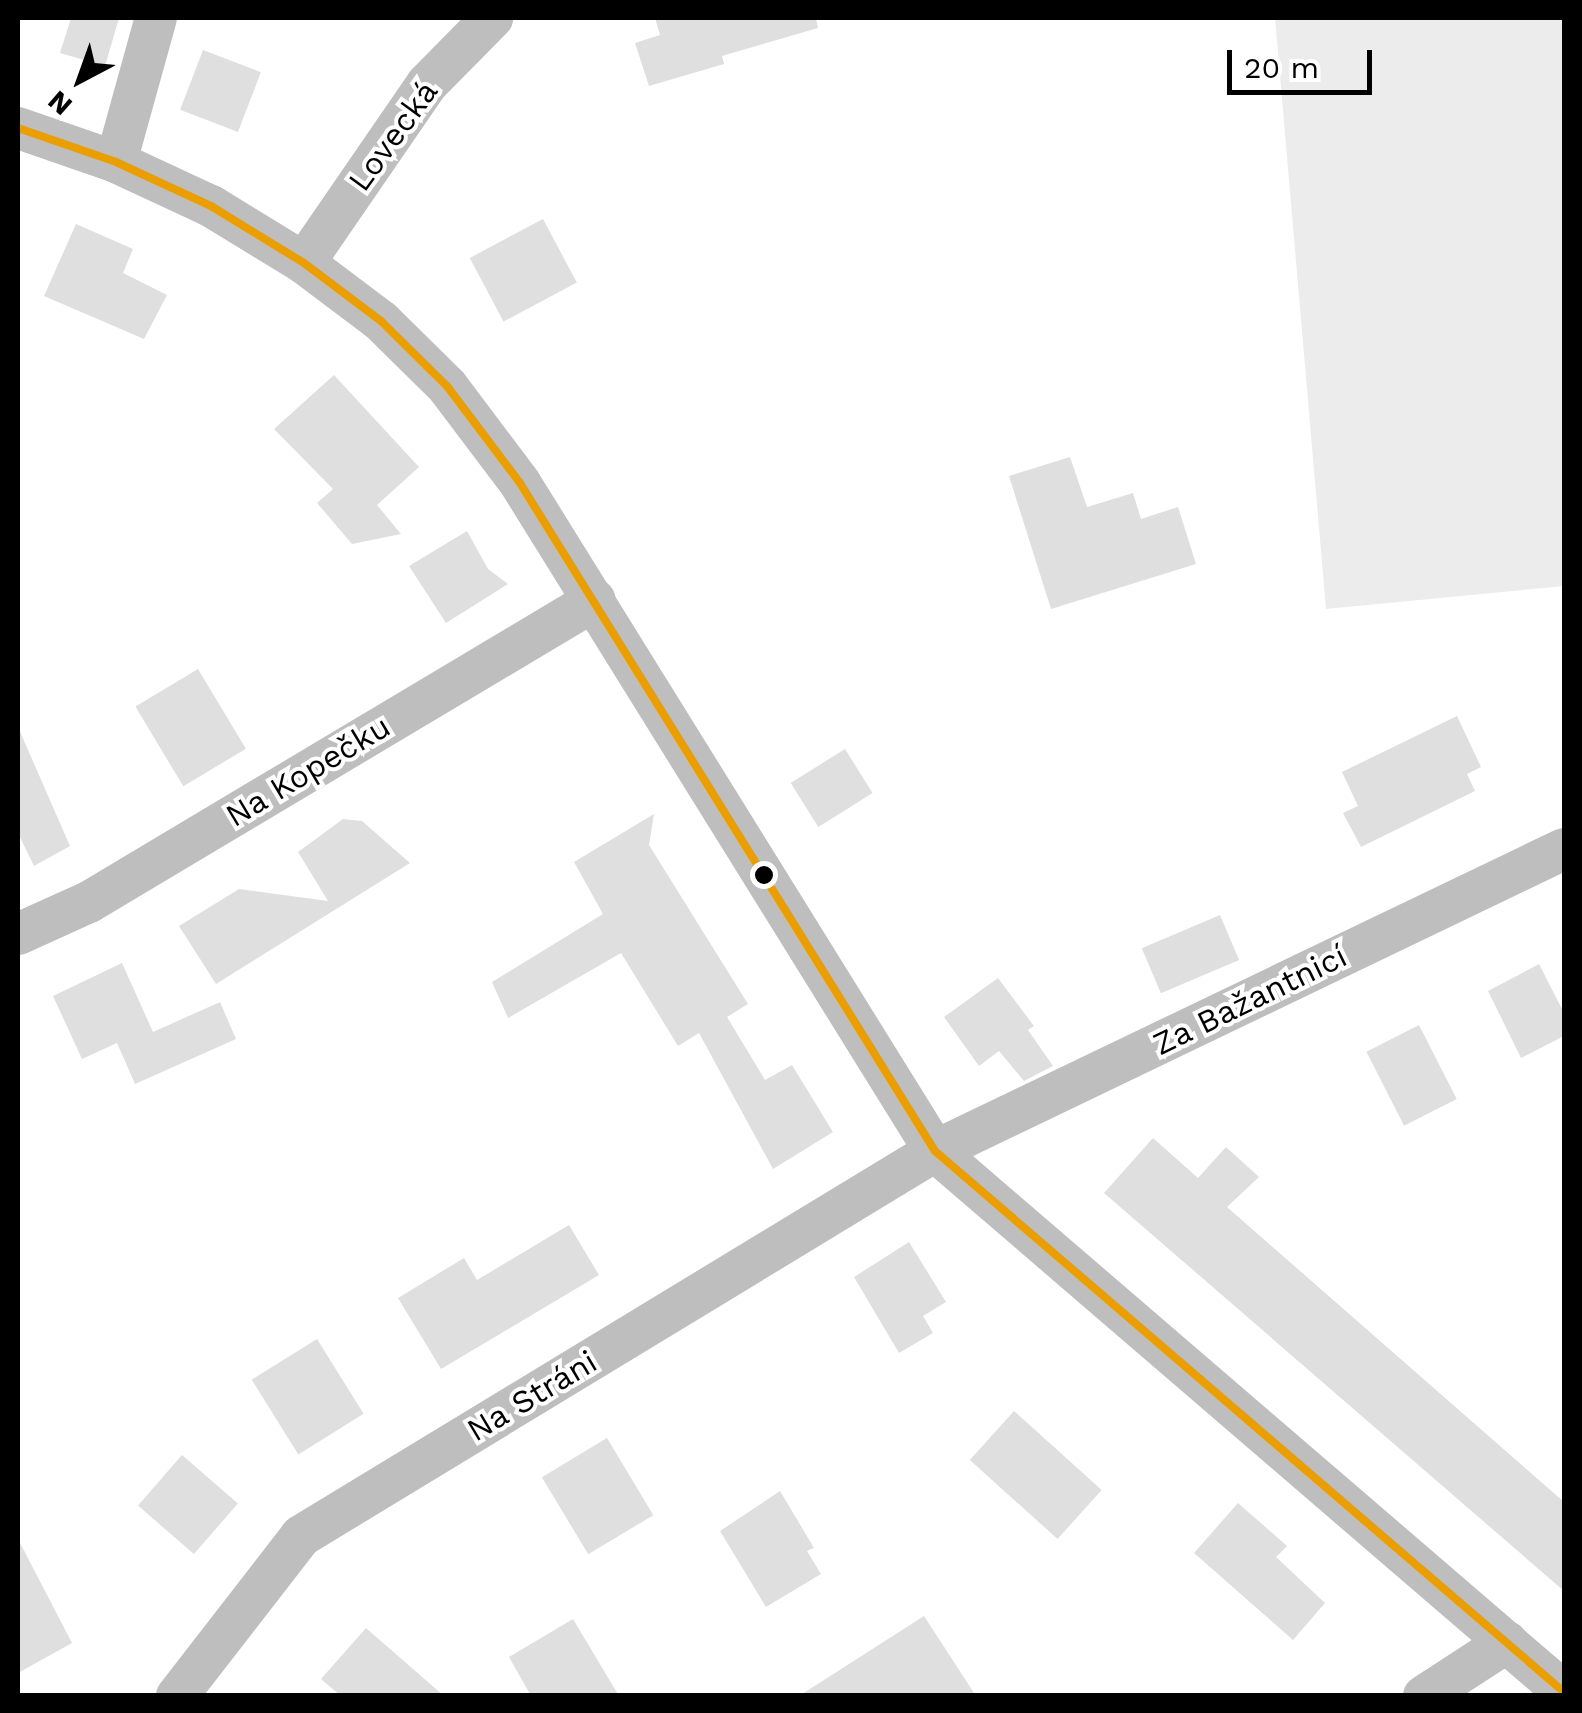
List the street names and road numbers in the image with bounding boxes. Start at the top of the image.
street label: Lovecká [340,73,446,199]
street label: Na Kopečku [219,707,397,835]
street label: Za Bažantnicí [1147,936,1353,1064]
street label: Na Stráni [460,1342,604,1450]

